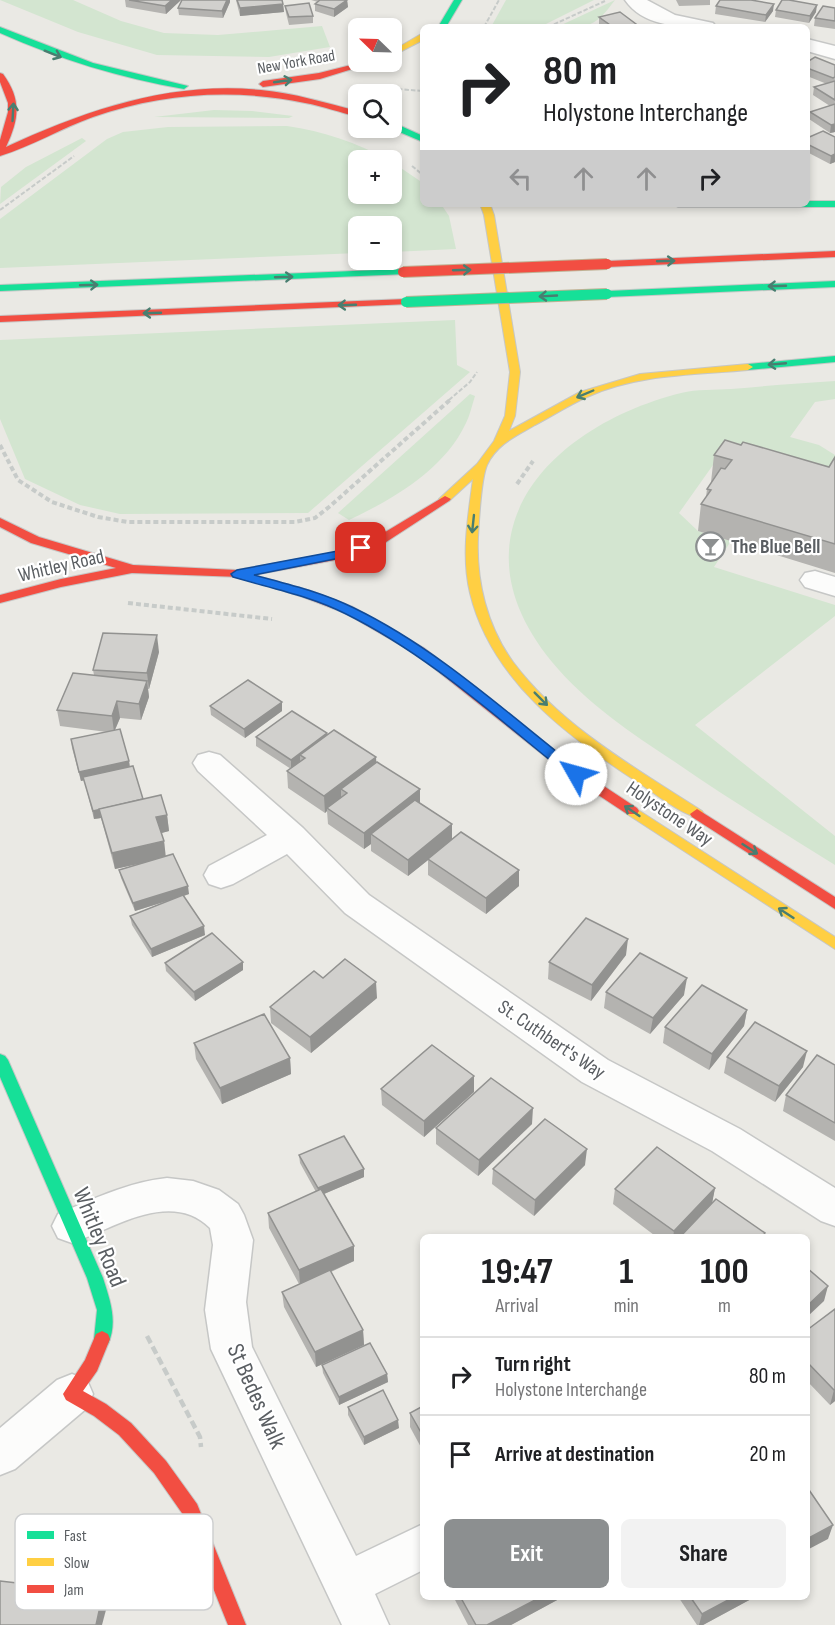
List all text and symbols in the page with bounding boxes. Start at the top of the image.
north arrow [348,18,402,72]
map controls [348,18,402,270]
street label: New York Road [256,46,337,79]
text: 80 m [543,46,617,97]
icon: right [444,48,522,126]
one-way arrow [43,49,62,60]
one-way arrow [273,75,293,86]
button: search [348,84,402,138]
text: Holystone Interchange [543,97,748,129]
one-way arrow [7,103,18,123]
button: + [348,150,402,204]
icon: left [504,162,537,195]
icon: ahead [567,162,600,195]
icon: ahead [630,162,663,195]
icon: right [693,162,726,195]
button: − [348,216,402,270]
one-way arrow [655,256,675,267]
one-way arrow [451,264,471,275]
one-way arrow [274,271,294,282]
one-way arrow [79,279,99,290]
one-way arrow [767,281,787,292]
one-way arrow [539,291,559,302]
one-way arrow [338,299,358,310]
one-way arrow [143,307,163,319]
one-way arrow [767,359,787,370]
one-way arrow [576,389,595,400]
one-way arrow [467,514,478,534]
pin [335,522,386,573]
bar icon: The Blue Bell [694,530,726,562]
icon: arrive [344,531,377,564]
place label: The Blue Bell [731,535,820,559]
street label: Whitley Road [16,544,106,587]
one-way arrow [533,692,548,706]
position arrow [544,742,608,806]
street label: Holystone Way [622,776,717,852]
one-way arrow [624,805,641,817]
one-way arrow [741,843,758,855]
one-way arrow [778,907,794,919]
street label: St. Cuthbert's Way [493,995,610,1085]
street label: Whitley Road [66,1183,133,1291]
text: 19:47 [481,1251,553,1294]
text: 1 [619,1251,633,1294]
text: 100 [700,1251,749,1294]
text: Arrival [495,1294,538,1318]
text: min [614,1294,639,1318]
text: m [718,1294,731,1318]
street label: St Bedes Walk [221,1339,293,1453]
text: Turn right [495,1351,571,1378]
icon: right [444,1360,477,1393]
text: 80 m [749,1363,786,1390]
text: Holystone Interchange [495,1378,647,1402]
icon: arrive [444,1438,477,1471]
text: Arrive at destination [495,1441,654,1468]
text: 20 m [750,1441,786,1468]
legend [15,1514,213,1610]
button: Exit [444,1519,609,1588]
button: Share [621,1519,786,1588]
text: Fast [64,1527,87,1546]
text: Slow [64,1554,89,1573]
text: Jam [63,1581,84,1600]

